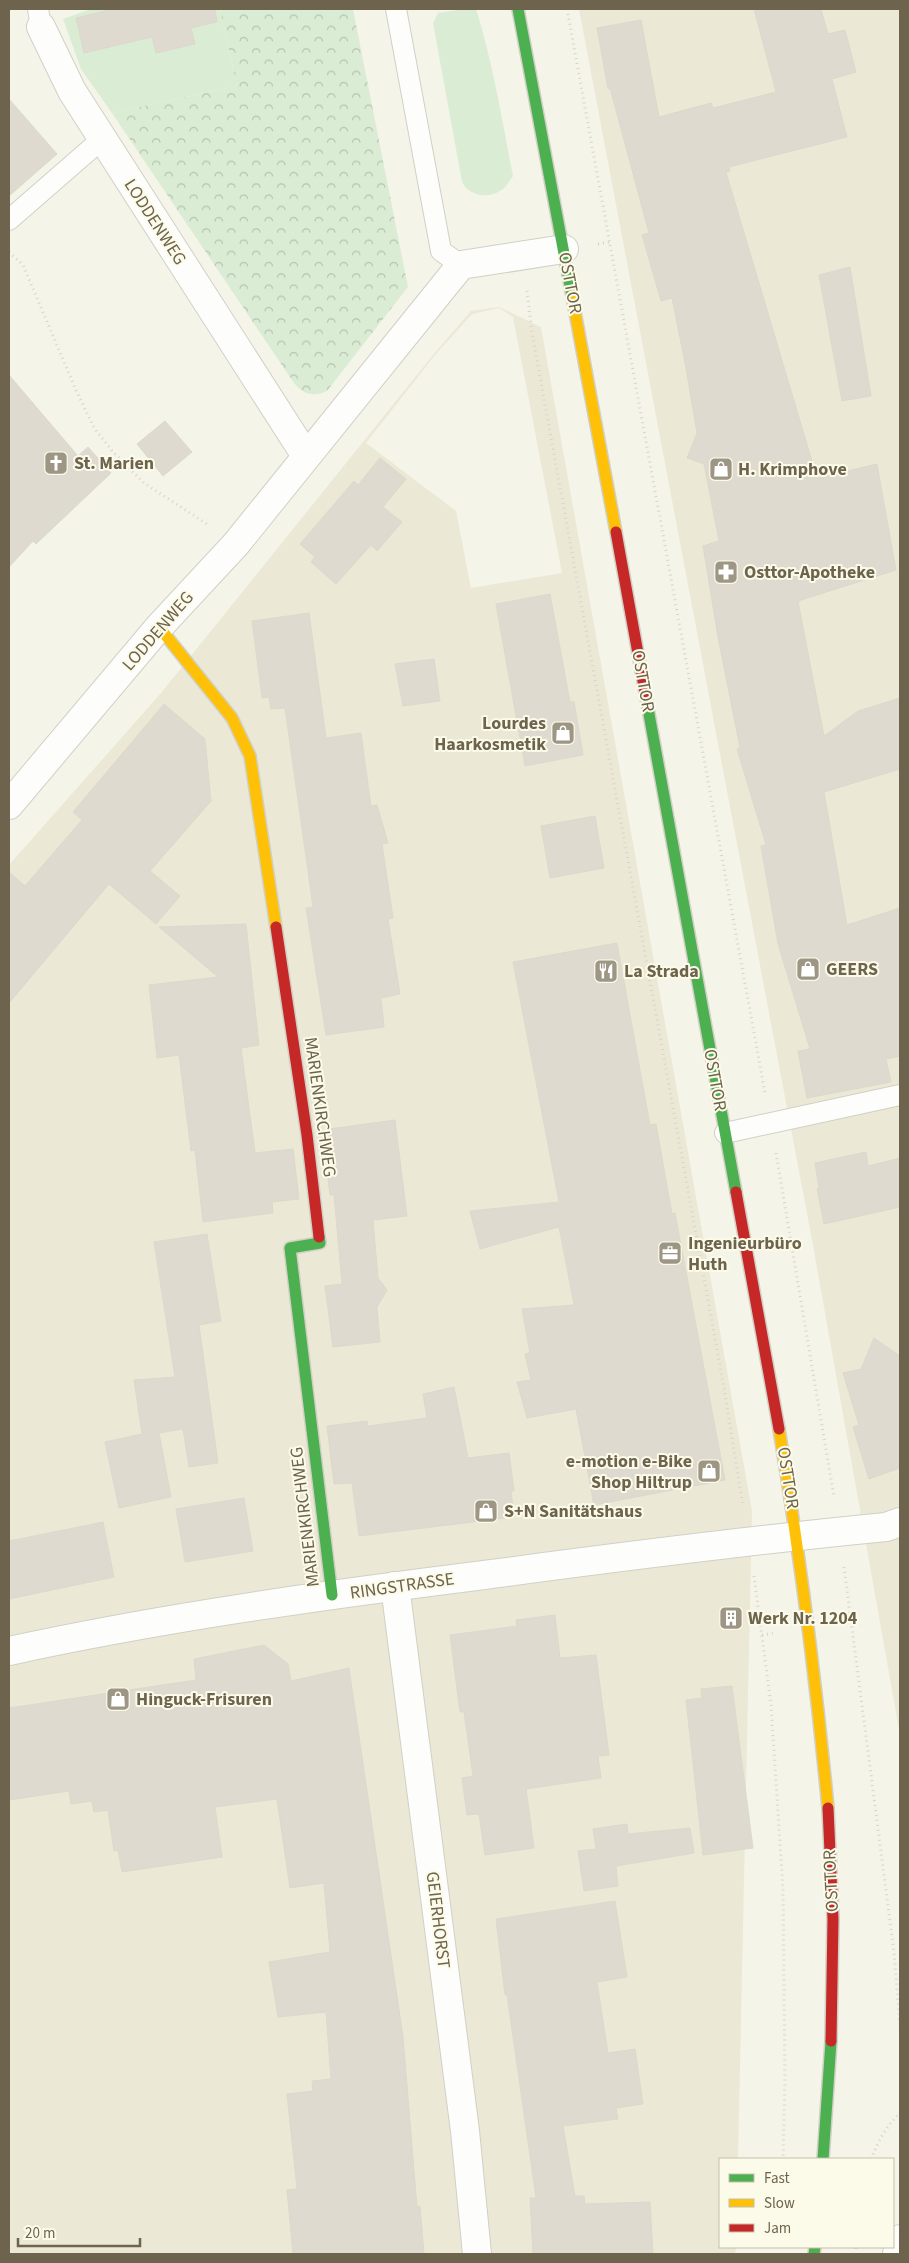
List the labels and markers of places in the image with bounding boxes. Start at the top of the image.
church icon: St. Marien [43,450,69,476]
place label: St. Marien [74,451,154,476]
shop icon: H. Krimphove [708,456,734,482]
place label: H. Krimphove [738,457,847,482]
pharmacy icon: Osttor-Apotheke [713,559,739,585]
place label: Osttor-Apotheke [744,560,875,585]
place label: Lourdes Haarkosmetik [434,711,546,757]
shop icon: Lourdes Haarkosmetik [550,720,576,746]
shop icon: GEERS [795,956,821,982]
place label: GEERS [826,957,878,982]
restaurant icon: La Strada [593,958,619,984]
place label: La Strada [624,959,699,984]
place label: Ingenieurbüro Huth [688,1231,802,1277]
office icon: Ingenieurbüro Huth [657,1240,683,1266]
place label: e-motion e-Bike Shop Hiltrup [566,1449,692,1495]
shop icon: e-motion e-Bike Shop Hiltrup [696,1458,722,1484]
shop icon: S+N Sanitätshaus [473,1498,499,1524]
place label: S+N Sanitätshaus [504,1499,642,1524]
building icon: Werk Nr. 1204 [718,1605,744,1631]
place label: Werk Nr. 1204 [748,1606,858,1631]
shop icon: Hinguck-Frisuren [105,1686,131,1712]
place label: Hinguck-Frisuren [136,1687,272,1712]

